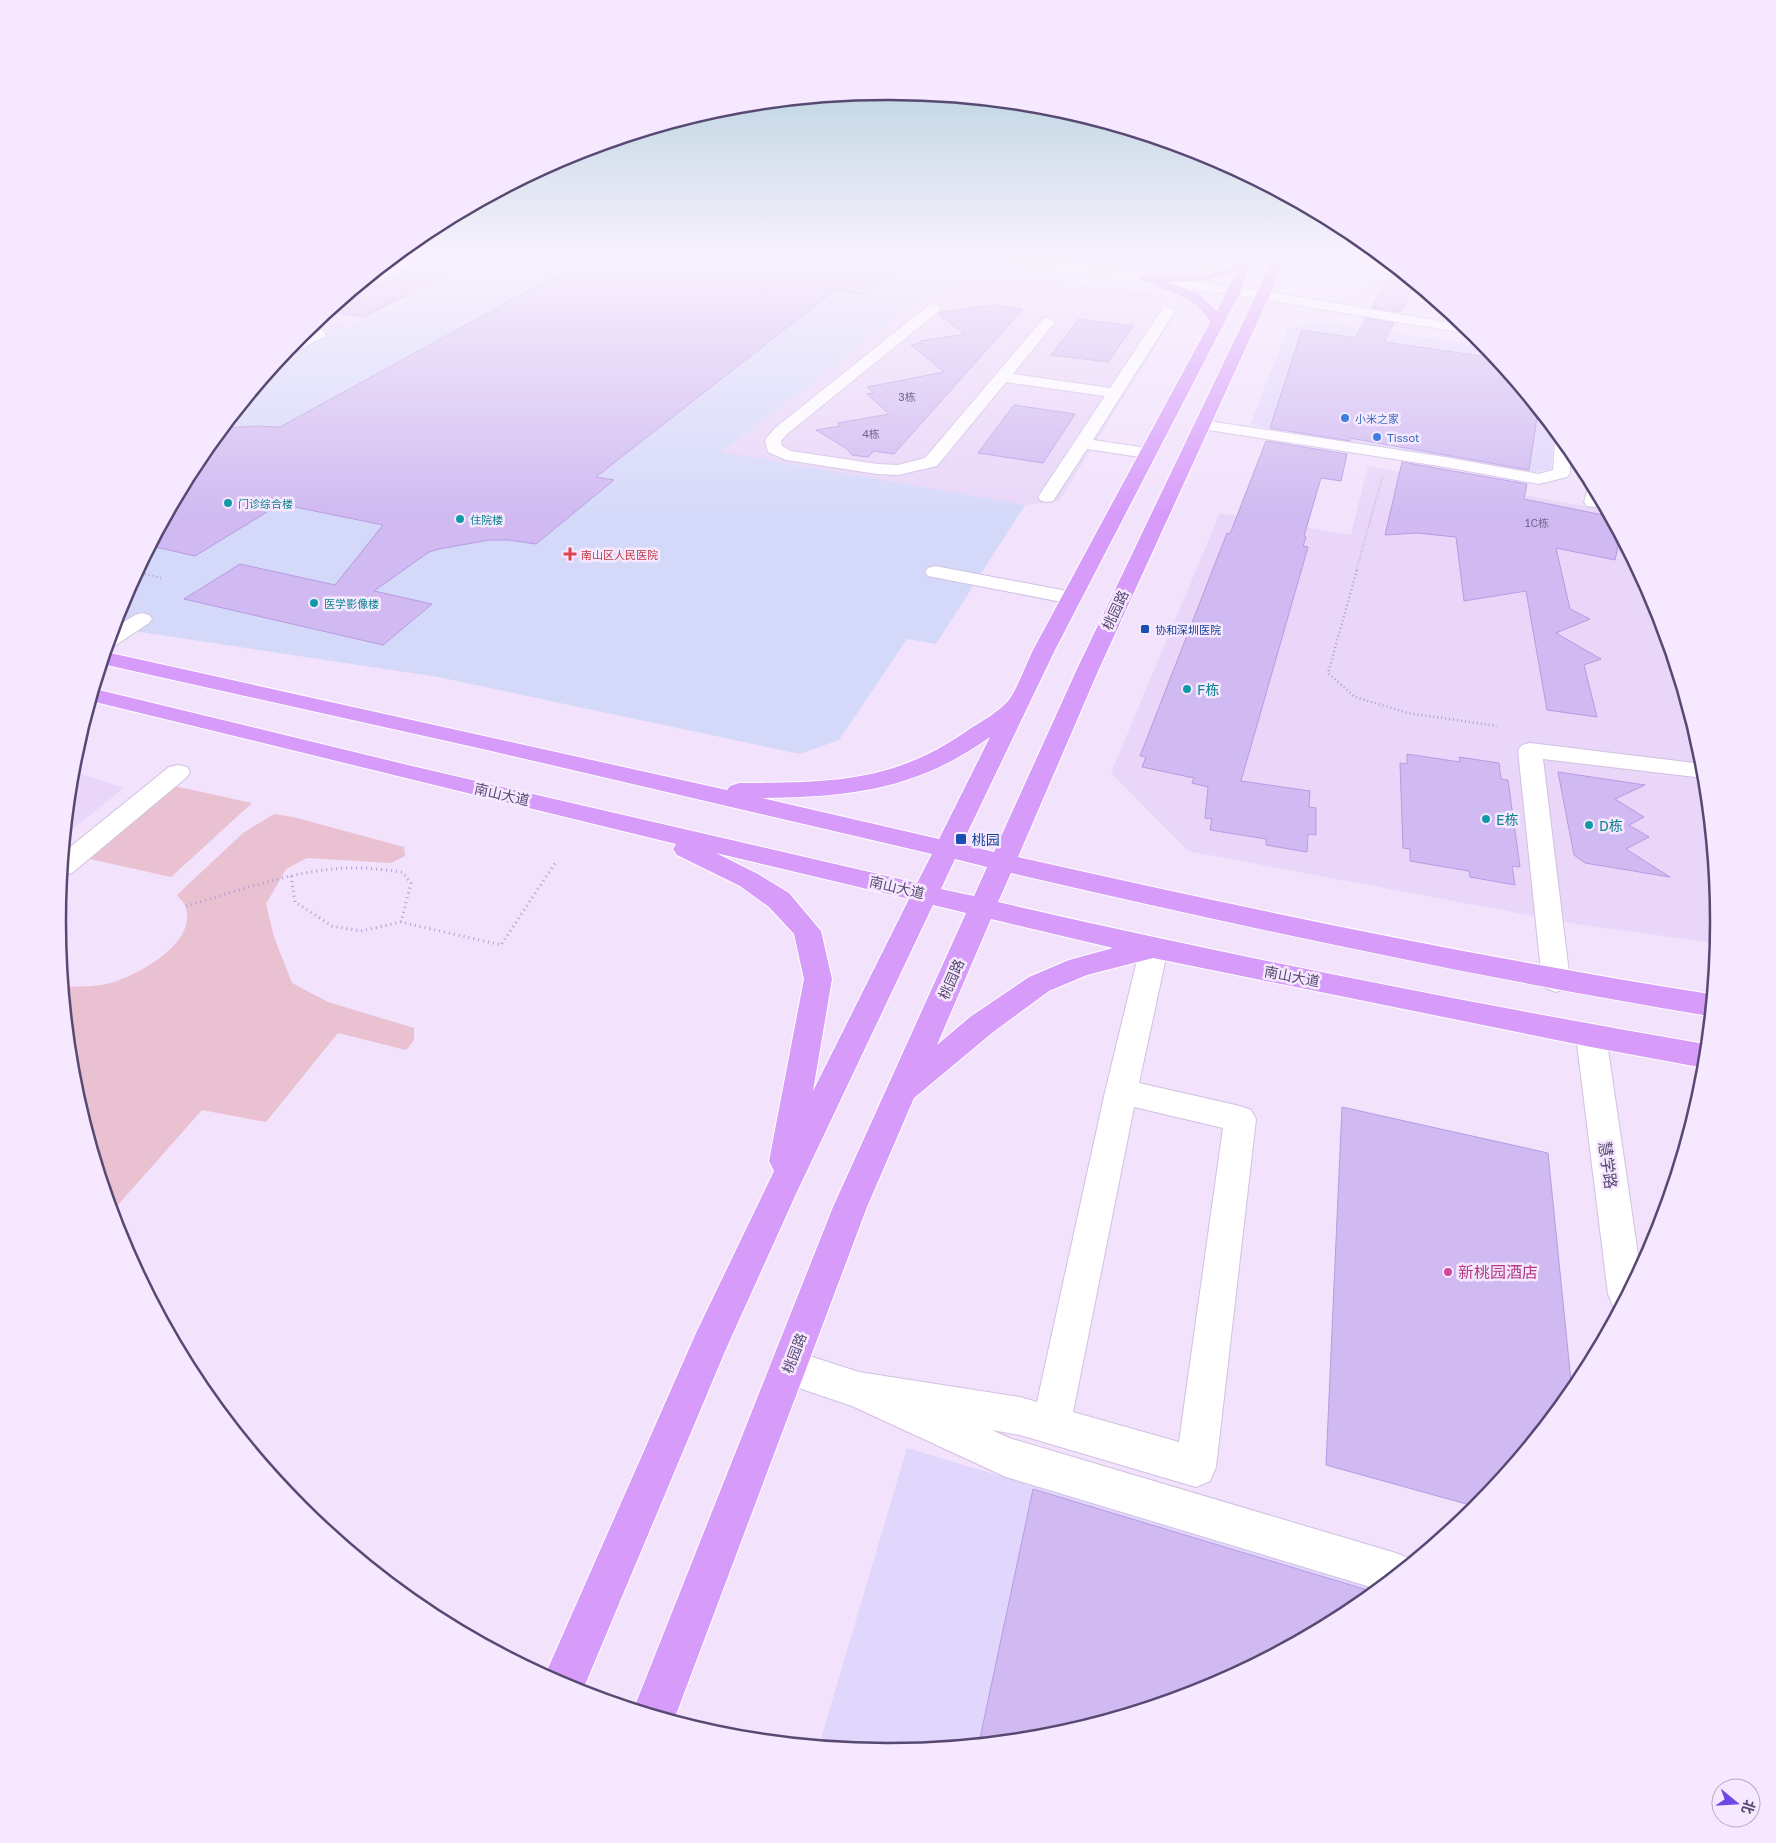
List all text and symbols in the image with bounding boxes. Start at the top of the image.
house number: 3栋 [898,390,916,403]
marker: 小米之家 [1339,412,1351,424]
place label: 小米之家 [1355,412,1399,425]
house number: 4栋 [862,427,880,440]
marker: Tissot [1371,431,1383,443]
place label: Tissot [1387,431,1419,444]
marker: 门诊综合楼 [222,497,234,509]
place label: 门诊综合楼 [238,497,293,510]
marker: 住院楼 [454,513,466,525]
place label: 住院楼 [470,513,503,526]
house number: 1C栋 [1525,516,1549,529]
marker: 南山区人民医院 [563,547,577,561]
place label: 南山区人民医院 [581,548,658,561]
street label: 桃园路 [1098,587,1132,633]
marker: 医学影像楼 [308,597,320,609]
place label: 医学影像楼 [324,597,379,610]
marker: 协和深圳医院 [1139,623,1151,635]
place label: 协和深圳医院 [1155,623,1221,636]
place label: F栋 [1197,681,1219,698]
marker: F栋 [1181,683,1193,695]
street label: 南山大道 [473,779,531,809]
place label: E栋 [1496,811,1519,828]
marker: E栋 [1480,813,1492,825]
place label: D栋 [1599,817,1623,834]
marker: D栋 [1583,819,1595,831]
place label: 桃园 [972,831,1000,848]
marker: 桃园 [954,832,968,846]
street label: 南山大道 [868,872,926,902]
street label: 桃园路 [935,956,967,1002]
street label: 南山大道 [1263,962,1321,990]
street label: 慧学路 [1595,1140,1621,1190]
place label: 新桃园酒店 [1458,1262,1538,1282]
marker: 新桃园酒店 [1442,1266,1454,1278]
street label: 桃园路 [779,1330,809,1376]
north arrow [1711,1778,1761,1828]
text: 北 [1739,1798,1759,1816]

